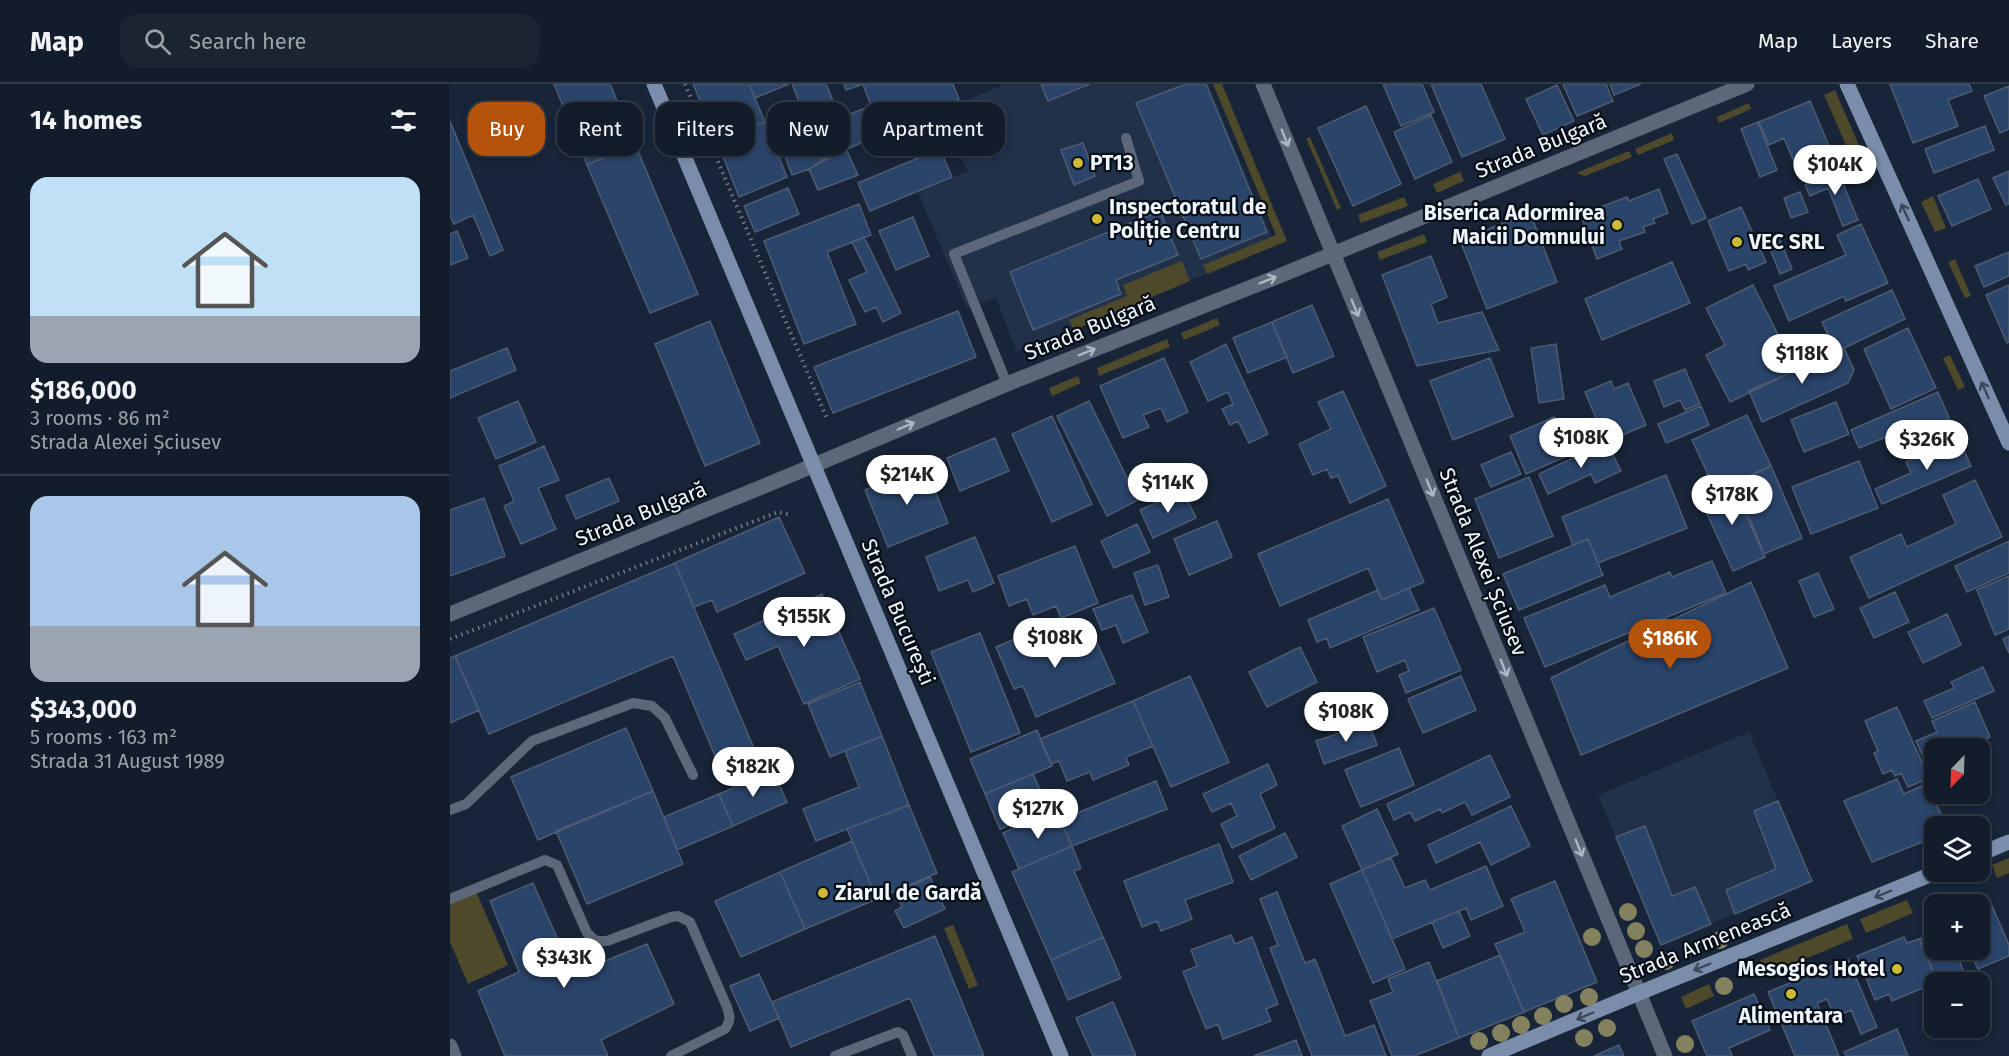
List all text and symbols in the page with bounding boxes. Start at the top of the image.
search box [120,14,540,68]
text: Map [30,25,84,58]
icon: search [141,25,174,58]
text: Search here [189,28,307,55]
text: Map [1758,28,1798,54]
text: Layers [1831,28,1892,54]
text: Share [1925,28,1979,54]
chip: Buy [468,102,545,156]
chip: Rent [557,102,643,156]
chip: Filters [655,102,755,156]
chip: New [767,102,850,156]
chip: Apartment [862,102,1005,156]
icon: filters [387,104,420,137]
text: 14 homes [30,105,142,136]
street label: Strada Bulgară [1472,108,1610,184]
one-way arrow [1280,128,1291,147]
pin: $104K [1793,145,1877,196]
place label: PT13 [1090,150,1134,176]
text: $104K [1807,152,1863,176]
marker: PT13 [1071,156,1085,170]
place label: Inspectoratul de Poliție Centru [1109,194,1267,245]
place label: Biserica Adormirea Maicii Domnului [1424,200,1605,250]
one-way arrow [1898,203,1910,221]
marker: Inspectoratul de Poliție Centru [1090,212,1104,226]
icon: home [171,216,279,324]
marker: Biserica Adormirea Maicii Domnului [1610,218,1624,232]
place label: VEC SRL [1748,229,1825,255]
marker: VEC SRL [1730,235,1744,249]
one-way arrow [1258,274,1277,285]
street label: Strada Bulgară [1021,290,1159,366]
one-way arrow [1350,298,1361,317]
pin: $118K [1760,334,1844,385]
text: $118K [1776,341,1828,365]
one-way arrow [1077,346,1096,357]
text: $186,000 [30,375,137,406]
one-way arrow [1979,381,1990,399]
text: 3 rooms · 86 m² [30,406,170,430]
pin: $108K [1539,418,1623,469]
one-way arrow [897,420,915,431]
pin: $326K [1885,420,1969,471]
text: $108K [1553,425,1609,449]
text: $326K [1899,427,1955,451]
text: Strada Alexei Șciusev [30,430,221,454]
pin: $214K [865,455,949,506]
text: $214K [880,462,934,486]
pin: $114K [1126,463,1210,514]
street label: Strada Alexei Șciusev [1433,464,1533,661]
text: $114K [1142,470,1194,494]
pin: $178K [1690,475,1774,526]
street label: Strada Bulgară [572,476,710,552]
one-way arrow [1425,478,1436,497]
text: $178K [1706,482,1758,506]
icon: home [171,535,279,643]
street label: Strada București [855,535,941,689]
pin: $155K [762,597,846,648]
text: $155K [777,604,831,628]
pin: $108K [1013,618,1097,669]
pin: $186K [1628,619,1712,670]
text: $108K [1027,625,1083,649]
text: $186K [1642,626,1698,650]
one-way arrow [1499,658,1510,677]
pin: $108K [1304,692,1388,743]
text: $343,000 [30,694,137,725]
text: $108K [1318,699,1374,723]
text: 5 rooms · 163 m² [30,725,177,749]
north arrow [1924,738,1990,804]
map controls [1924,738,1990,1038]
pin: $182K [711,747,795,798]
text: Strada 31 August 1989 [30,749,225,773]
text: $182K [726,754,780,778]
pin: $127K [996,789,1080,840]
text: $127K [1012,796,1064,820]
button: layers [1924,816,1990,882]
one-way arrow [1574,839,1585,857]
place label: Ziarul de Gardă [835,880,982,906]
marker: Ziarul de Gardă [816,886,830,900]
one-way arrow [1874,889,1893,900]
button: + [1924,894,1990,960]
street label: Strada Armenească [1615,897,1795,989]
pin: $343K [522,938,606,989]
text: $343K [536,945,592,969]
place label: Mesogios Hotel [1738,956,1886,982]
one-way arrow [1694,962,1712,973]
marker: Mesogios Hotel [1890,962,1904,976]
button: − [1924,972,1990,1038]
marker: Alimentara [1784,987,1798,1001]
place label: Alimentara [1738,1003,1843,1029]
one-way arrow [1576,1011,1594,1022]

